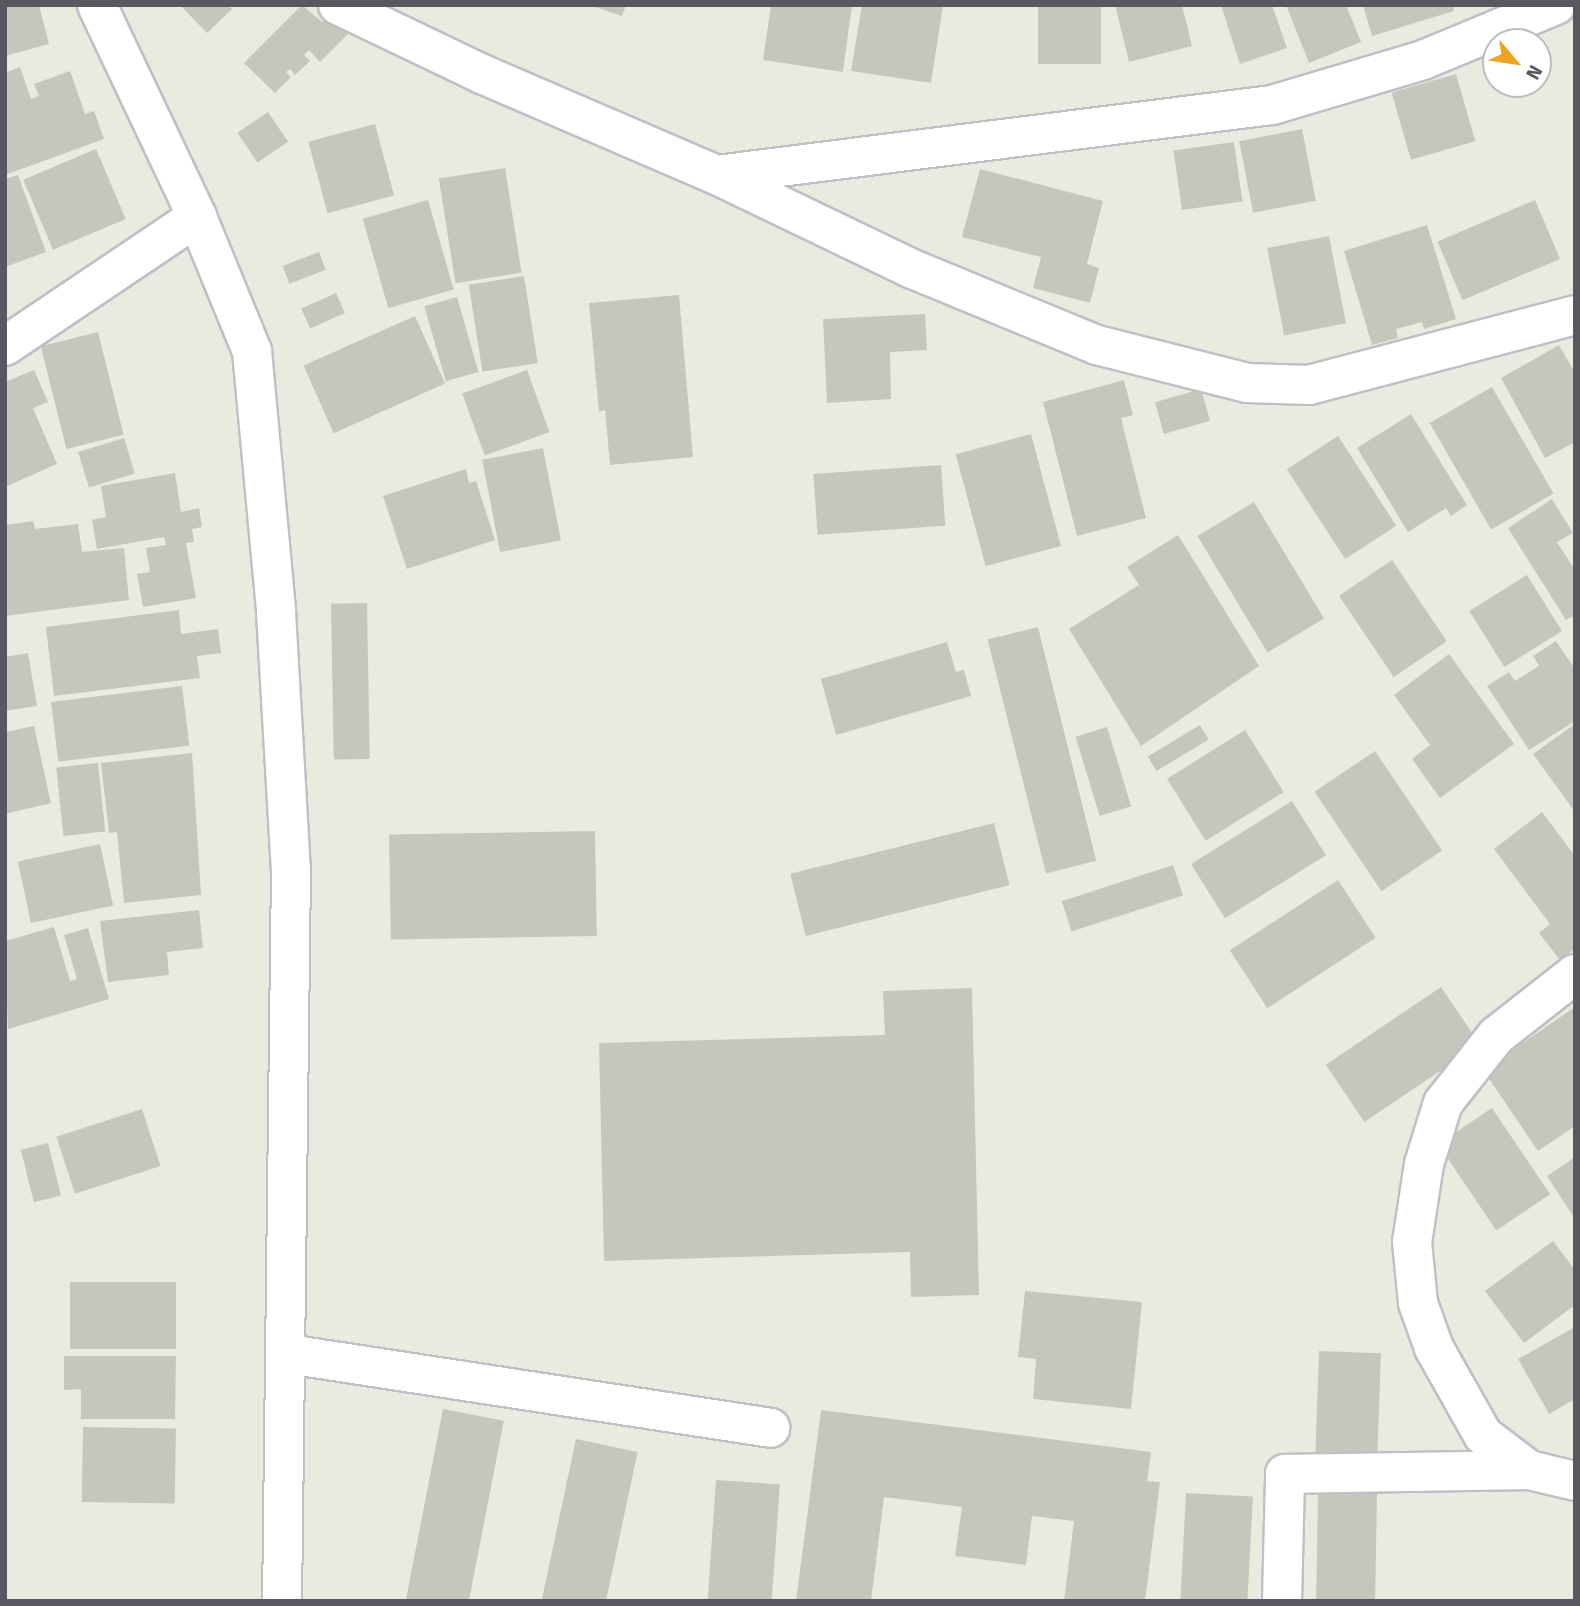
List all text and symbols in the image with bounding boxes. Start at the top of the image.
north arrow [1482,28,1552,98]
text: N [1521,61,1547,84]

